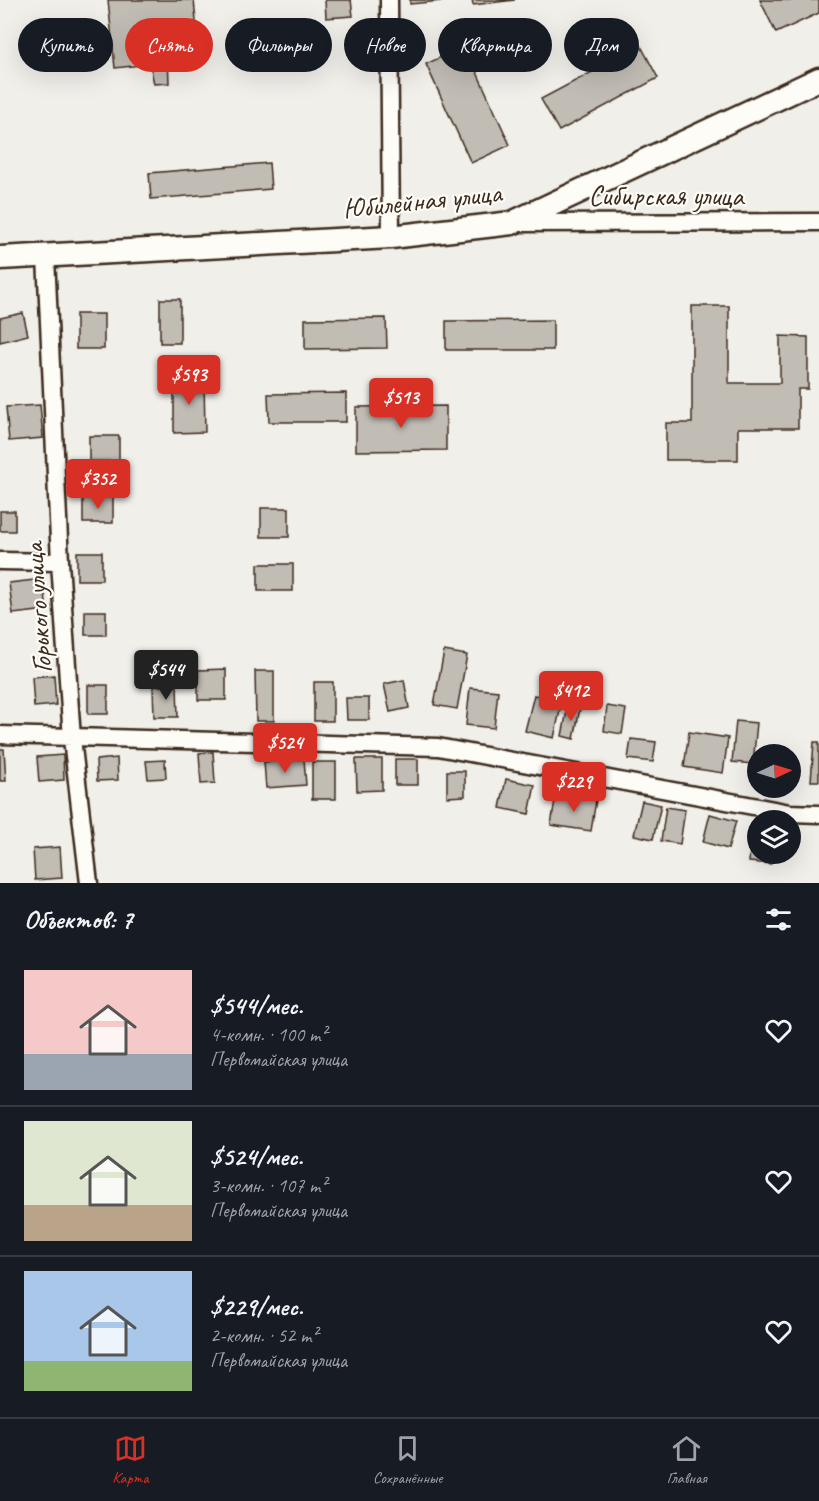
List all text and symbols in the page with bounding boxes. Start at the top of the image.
chip: Купить [18,18,113,72]
chip: Снять [125,18,213,72]
chip: Фильтры [225,18,332,72]
chip: Новое [344,18,426,72]
chip: Квартира [438,18,552,72]
chip: Дом [564,18,639,72]
street label: Юбилейная улица [341,175,505,226]
street label: Сибирская улица [588,178,745,213]
pin: $593 [153,355,225,406]
text: $593 [171,362,207,387]
pin: $513 [365,378,437,429]
text: $513 [383,385,419,410]
pin: $352 [62,459,134,510]
text: $352 [80,466,116,491]
street label: Горького улица [15,539,60,674]
pin: $544 [130,650,202,701]
text: $544 [148,657,184,682]
pin: $412 [535,671,607,722]
text: $412 [553,678,589,703]
pin: $524 [249,723,321,774]
text: $524 [267,730,303,755]
north arrow [747,744,801,798]
map controls [747,744,801,864]
pin: $229 [538,762,610,813]
text: $229 [556,769,592,794]
button: layers [747,810,801,864]
text: Объектов: 7 [24,903,133,936]
icon: filters [762,903,795,936]
text: $544/мес. [210,989,303,1022]
icon: home [72,994,144,1066]
icon: heart [762,1014,795,1047]
text: 4-комн. · 100 m² [210,1022,327,1047]
text: Первомайская улица [210,1047,347,1072]
text: $524/мес. [210,1140,303,1173]
icon: home [72,1145,144,1217]
icon: heart [762,1165,795,1198]
text: 3-комн. · 107 m² [210,1173,327,1198]
text: Первомайская улица [210,1198,347,1223]
text: $229/мес. [210,1290,303,1323]
icon: home [72,1295,144,1367]
icon: heart [762,1315,795,1348]
text: 2-комн. · 52 m² [210,1323,318,1348]
text: Первомайская улица [210,1348,347,1373]
tab: Карта [112,1432,149,1488]
tab: Сохранённые [373,1432,442,1488]
tab: Главная [667,1432,707,1488]

